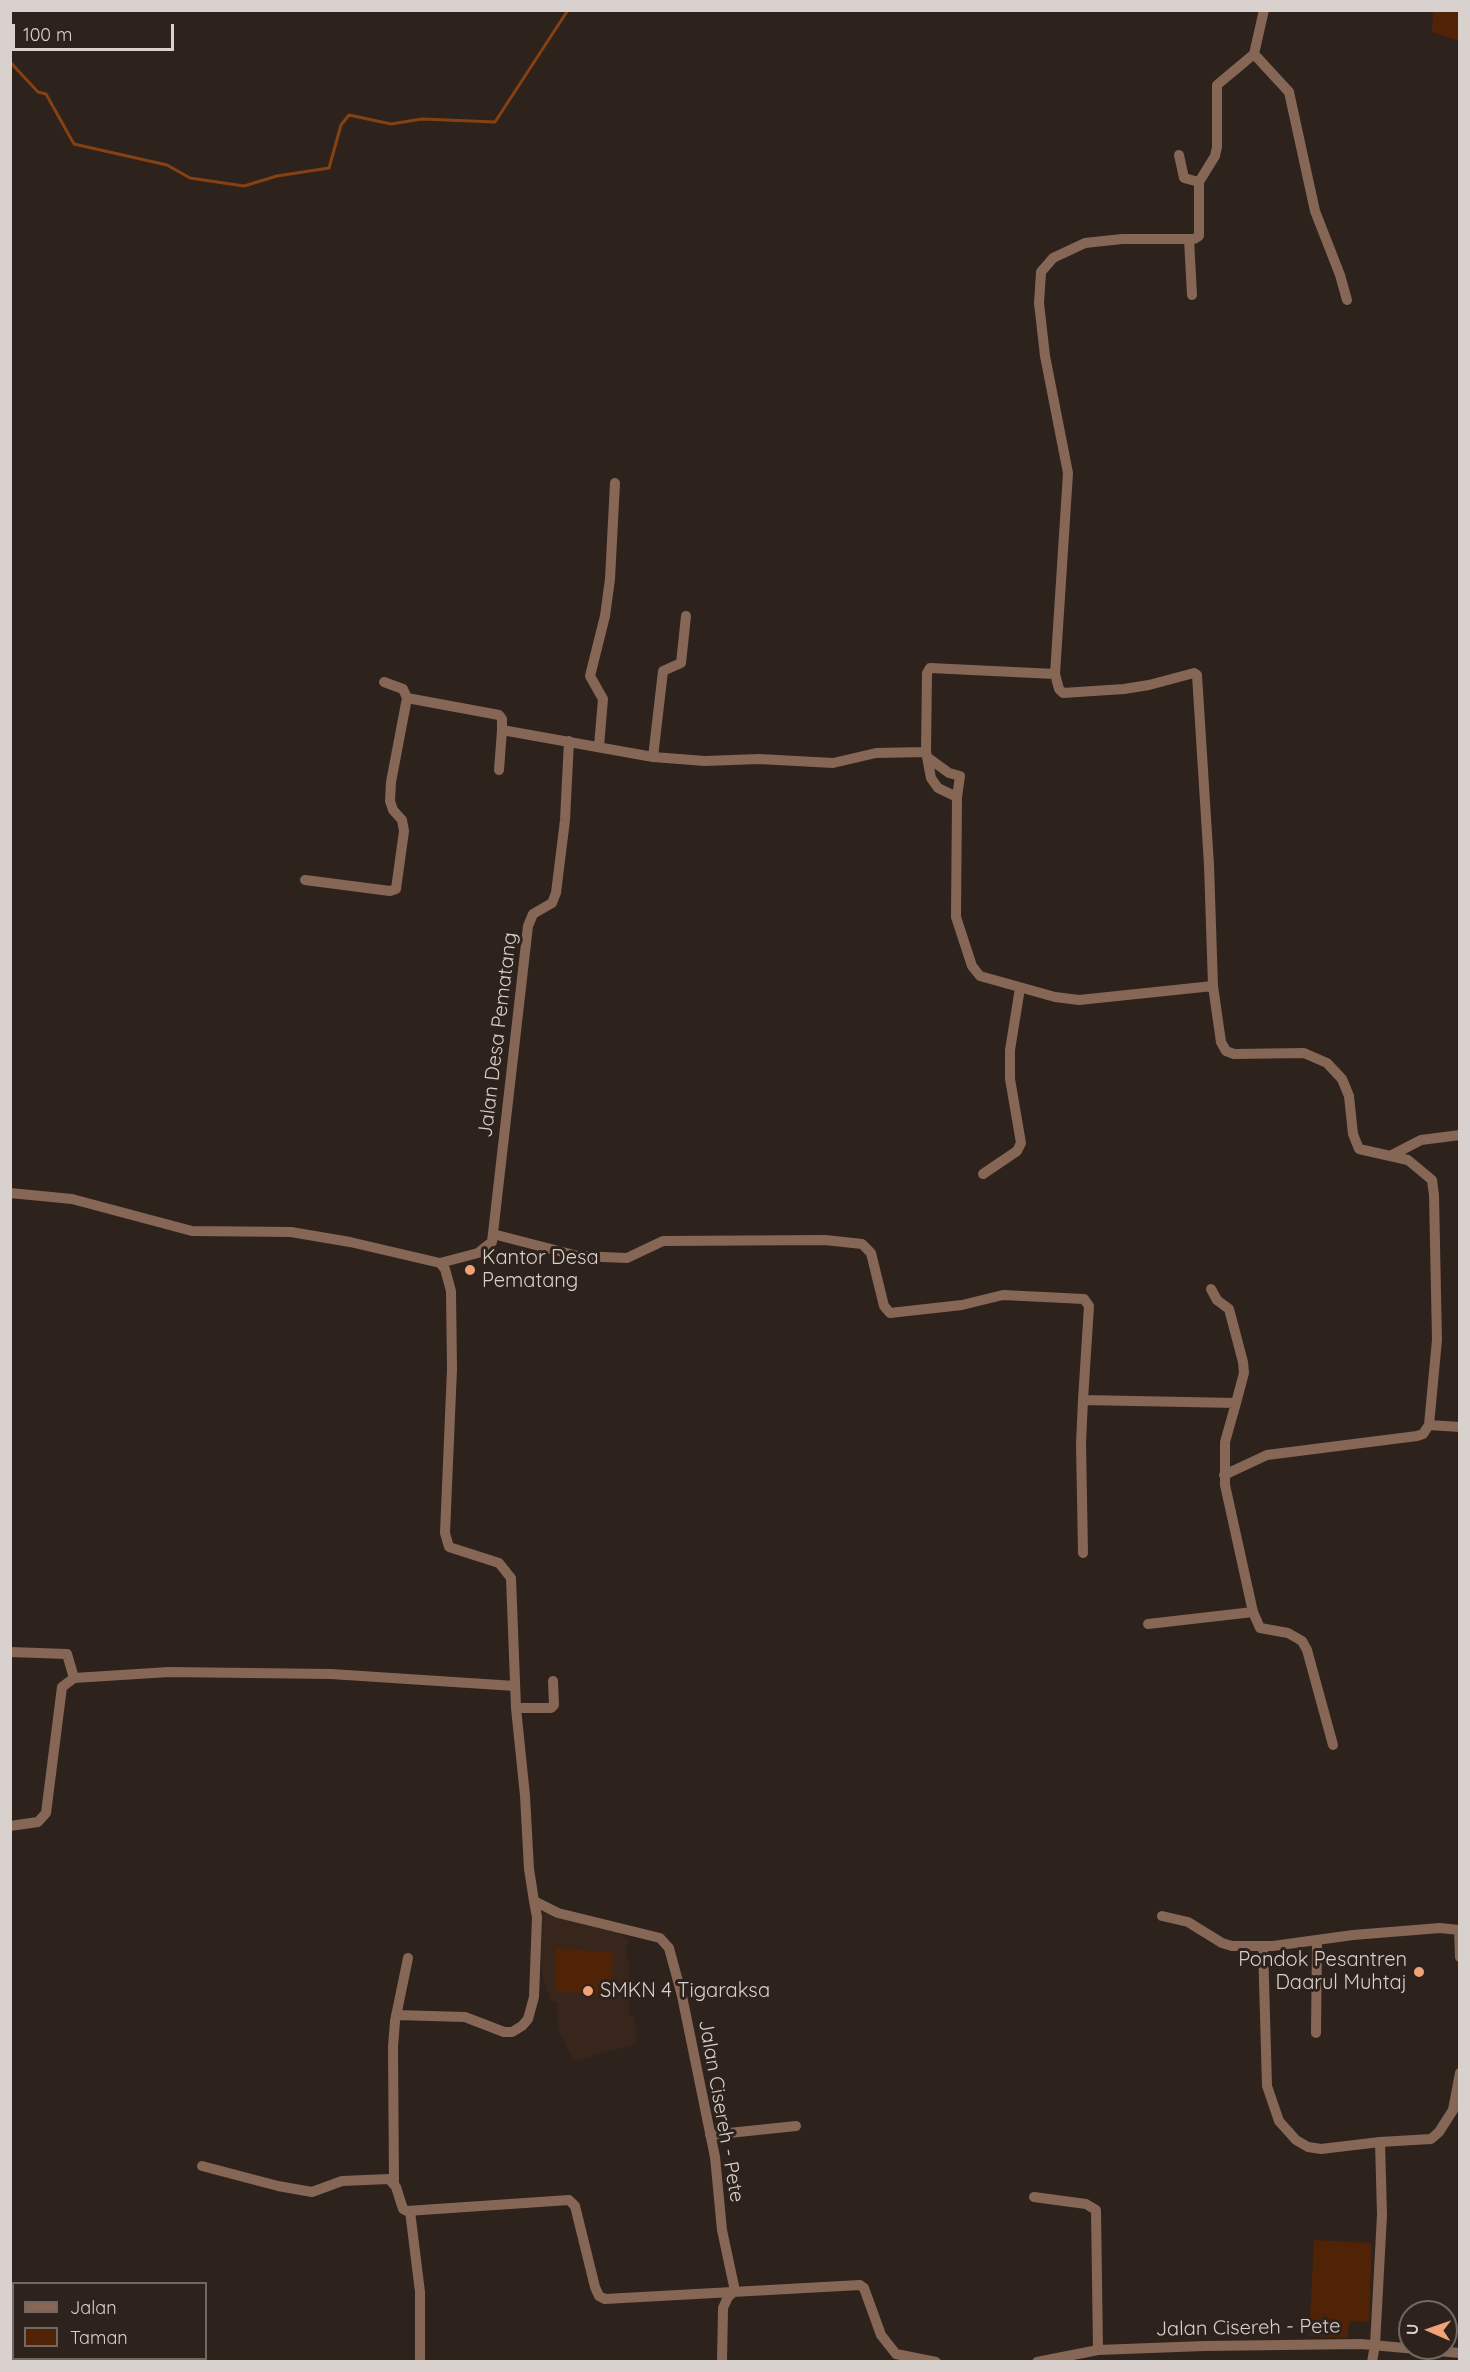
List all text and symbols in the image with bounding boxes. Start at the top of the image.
scale bar [15,12,177,50]
text: 100 m [23,23,72,46]
street label: Jalan Desa Pematang [474,931,522,1139]
place label: Kantor Desa Pematang [482,1246,599,1293]
marker: Kantor Desa Pematang [463,1263,477,1277]
place label: Pondok Pesantren Daarul Muhtaj [1238,1948,1407,1995]
marker: Pondok Pesantren Daarul Muhtaj [1412,1965,1426,1979]
place label: SMKN 4 Tigaraksa [600,1979,770,2003]
marker: SMKN 4 Tigaraksa [581,1984,595,1998]
street label: Jalan Cisereh - Pete [693,2018,749,2204]
legend [12,2282,207,2360]
text: Jalan [70,2296,117,2319]
north arrow [1398,2300,1458,2360]
street label: Jalan Cisereh - Pete [1155,2314,1341,2342]
text: U [1402,2323,1422,2335]
text: Taman [70,2326,128,2349]

